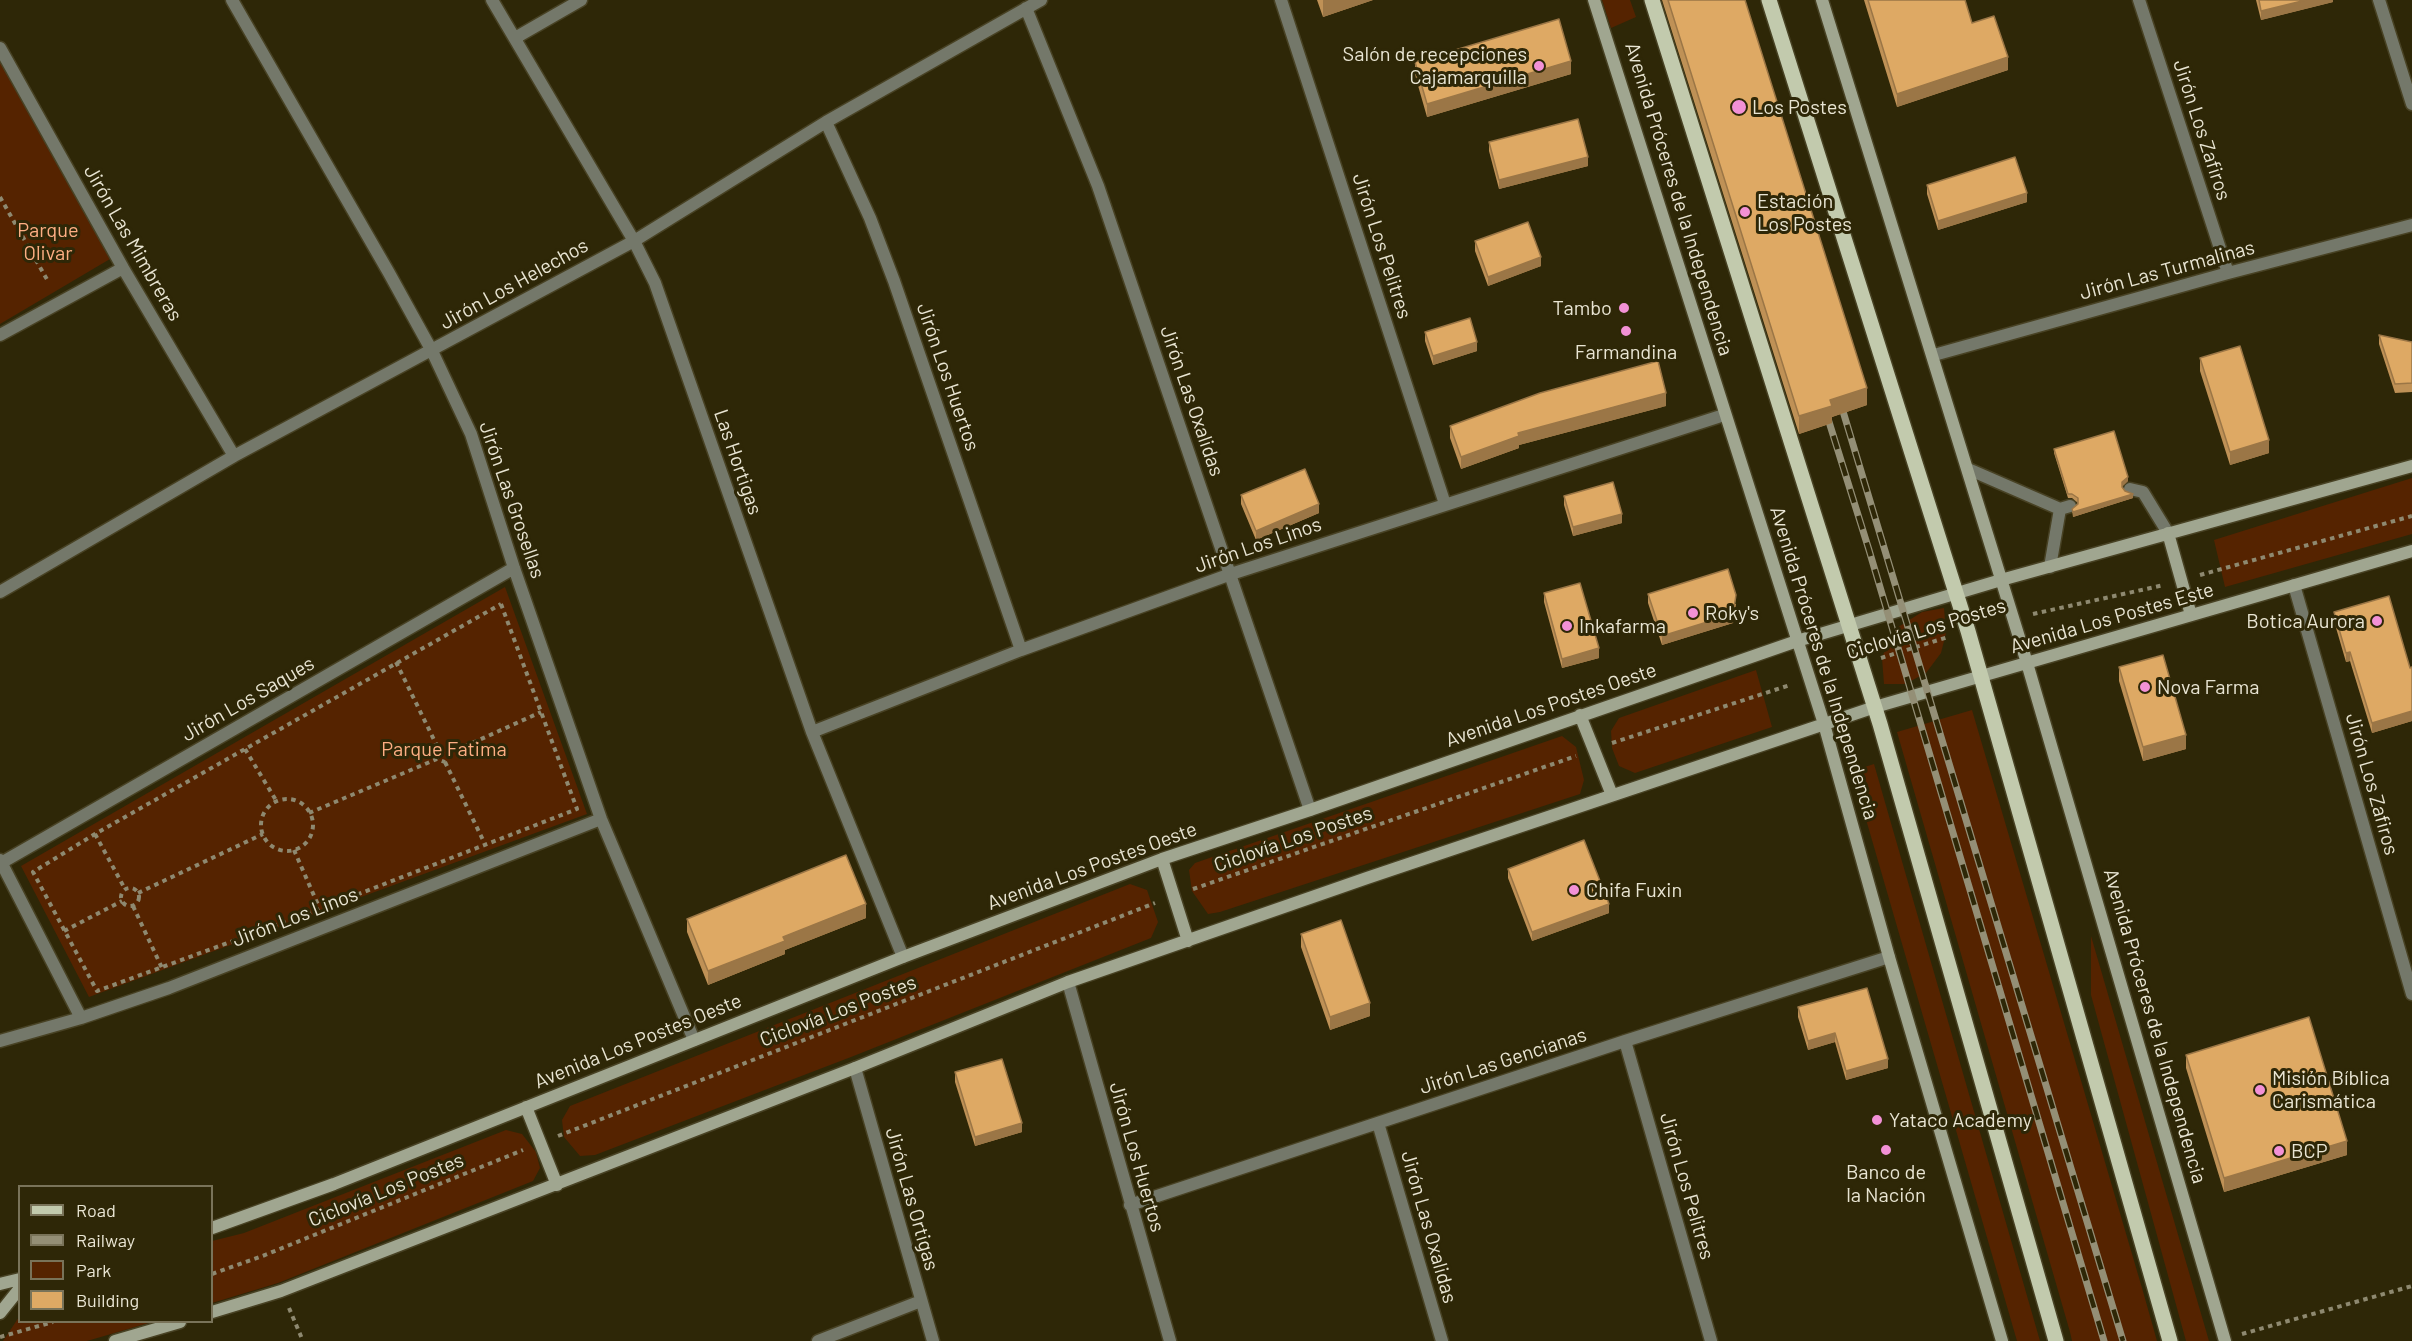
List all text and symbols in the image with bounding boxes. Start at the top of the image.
street label: Avenida Próceres de la Independencia [1620,39,1738,359]
place label: Salón de recepciones Cajamarquilla [1343,42,1527,89]
street label: Jirón Los Zafiros [2168,57,2236,203]
marker: Salón de recepciones Cajamarquilla [1532,59,1546,73]
place label: Los Postes [1752,95,1847,119]
marker: Los Postes [1730,98,1748,116]
street label: Jirón Las Mimbreras [79,161,187,325]
street label: Jirón Los Pelitres [1347,170,1417,322]
place label: Estación Los Postes [1757,189,1852,236]
marker: Estación Los Postes [1738,205,1752,219]
park label: Parque Olivar [17,218,79,265]
street label: Jirón Los Helechos [436,233,592,335]
street label: Jirón Las Turmalinas [2077,235,2257,305]
place label: Tambo [1553,296,1612,320]
street label: Jirón Los Huertos [911,300,985,454]
marker: Tambo [1617,301,1631,315]
street label: Jirón Las Oxalidas [1155,323,1229,479]
marker: Farmandina [1619,324,1633,338]
place label: Farmandina [1575,340,1677,364]
street label: Las Hortigas [709,406,767,518]
street label: Jirón Las Grosellas [474,418,550,582]
street label: Avenida Próceres de la Independencia [1765,503,1883,823]
street label: Jirón Los Linos [1191,512,1325,578]
street label: Avenida Los Postes Este [2007,577,2217,659]
street label: Ciclovía Los Postes [1843,593,2009,665]
place label: Roky's [1705,601,1759,625]
marker: Roky's [1686,606,1700,620]
place label: Botica Aurora [2246,609,2365,633]
place label: Inkafarma [1579,614,1666,638]
marker: Botica Aurora [2370,614,2384,628]
marker: Inkafarma [1560,619,1574,633]
street label: Jirón Los Saques [178,651,318,747]
street label: Avenida Los Postes Oeste [1442,658,1660,752]
place label: Nova Farma [2157,675,2259,699]
marker: Nova Farma [2138,680,2152,694]
street label: Jirón Los Zafiros [2340,710,2404,858]
park label: Parque Fatima [381,737,507,761]
street label: Ciclovía Los Postes [1211,801,1375,877]
street label: Avenida Los Postes Oeste [984,817,1200,915]
street label: Avenida Próceres de la Independencia [2098,866,2212,1186]
place label: Chifa Fuxin [1586,878,1682,902]
street label: Jirón Los Linos [229,882,361,952]
marker: Chifa Fuxin [1567,883,1581,897]
street label: Ciclovía Los Postes [756,970,920,1052]
street label: Avenida Los Postes Oeste [531,988,745,1094]
street label: Jirón Las Gencianas [1416,1023,1590,1099]
place label: Misión Bíblica Carismática [2272,1066,2390,1113]
street label: Jirón Los Huertos [1104,1079,1170,1235]
marker: Misión Bíblica Carismática [2253,1083,2267,1097]
place label: Yataco Academy [1889,1108,2032,1132]
street label: Jirón Los Pelitres [1655,1110,1719,1262]
marker: Yataco Academy [1870,1113,1884,1127]
street label: Jirón Las Ortigas [880,1125,944,1273]
place label: BCP [2291,1139,2327,1163]
marker: Banco de la Nación [1879,1143,1893,1157]
marker: BCP [2272,1144,2286,1158]
street label: Ciclovía Los Postes [305,1148,467,1232]
street label: Jirón Las Oxalidas [1396,1148,1462,1306]
place label: Banco de la Nación [1846,1160,1926,1207]
legend [18,1185,213,1323]
text: Road [76,1199,116,1221]
text: Railway [76,1229,135,1251]
text: Park [76,1259,111,1281]
text: Building [76,1289,139,1311]

